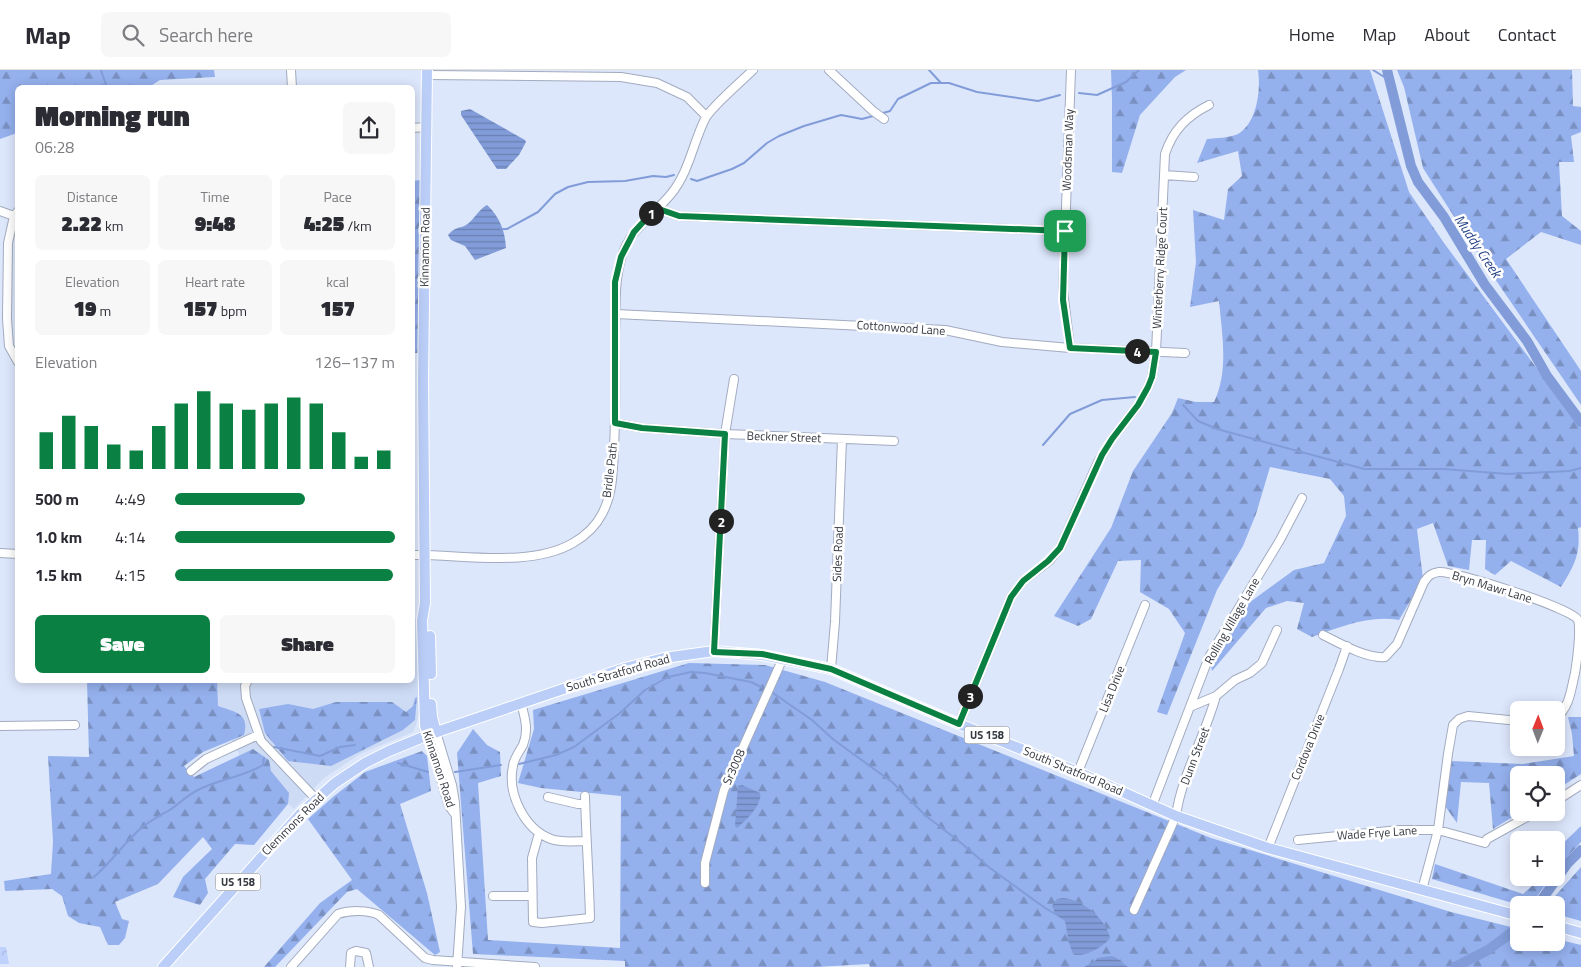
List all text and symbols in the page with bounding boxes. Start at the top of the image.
search box [101,12,451,57]
text: Map [25,17,71,53]
text: Search here [159,20,253,49]
icon: search [119,21,147,49]
text: Home [1289,21,1335,48]
text: Map [1363,21,1396,48]
text: About [1424,21,1470,48]
text: Contact [1498,21,1556,48]
text: Morning run [35,94,190,137]
button: share [343,102,395,154]
street label: Woodsman Way [1057,108,1078,191]
text: 06:28 [35,135,74,159]
text: Distance [67,186,118,207]
text: Time [200,186,230,207]
text: Pace [323,186,352,207]
pin: 1 [638,200,664,226]
text: 1 [648,203,655,224]
street label: Winterberry Ridge Court [1147,206,1172,329]
text: 2.22 [61,207,102,239]
text: 9:48 [195,207,235,239]
text: 4:25 [304,207,344,239]
street label: Kinnamon Road [414,207,435,287]
pin [1044,210,1086,252]
water label: Muddy Creek [1450,210,1508,283]
text: km [102,215,123,236]
text: /km [344,215,372,236]
icon: arrive [1051,217,1079,245]
text: Elevation [65,271,120,292]
text: Heart rate [185,271,245,292]
text: kcal [326,271,349,292]
text: 19 [73,292,96,324]
text: 157 [183,292,218,324]
text: 157 [320,292,355,324]
text: m [96,300,111,321]
text: bpm [218,300,247,321]
street label: Cottonwood Lane [856,315,946,340]
pin: 4 [1124,338,1150,364]
text: 4 [1134,341,1141,362]
text: Elevation [35,350,97,374]
text: 126–137 m [314,350,395,374]
street label: Beckner Street [746,426,822,447]
street label: Bridle Path [597,441,622,499]
text: 500 m [35,487,79,511]
text: 4:49 [115,487,145,511]
pin: 2 [708,508,734,534]
text: 2 [718,511,725,532]
text: 1.0 km [35,525,82,549]
text: 4:14 [115,525,145,549]
street label: Sides Road [827,526,848,582]
text: 1.5 km [35,563,82,587]
text: 4:15 [115,563,145,587]
street label: Bryn Mawr Lane [1450,565,1534,608]
street label: Rolling Village Lane [1199,574,1264,668]
button: Save [35,615,210,673]
button: Share [220,615,395,673]
street label: South Stratford Road [564,649,672,696]
street label: Lisa Drive [1094,663,1129,715]
pin: 3 [958,684,982,708]
text: 3 [967,686,974,707]
north arrow [1510,701,1565,756]
map controls [1510,701,1565,951]
street label: Cordova Drive [1286,711,1329,783]
street label: Dunn Street [1175,723,1215,788]
road number: US 158 [964,726,1010,744]
street label: Kinnamon Road [418,728,461,810]
street label: South Stratford Road [1020,741,1126,800]
street label: Sr3008 [717,746,750,788]
button: locate [1510,766,1565,821]
street label: Clemmons Road [257,788,328,859]
street label: Wade Frye Lane [1336,820,1418,845]
button: + [1510,831,1565,886]
road number: US 158 [216,874,260,890]
button: − [1510,896,1565,951]

